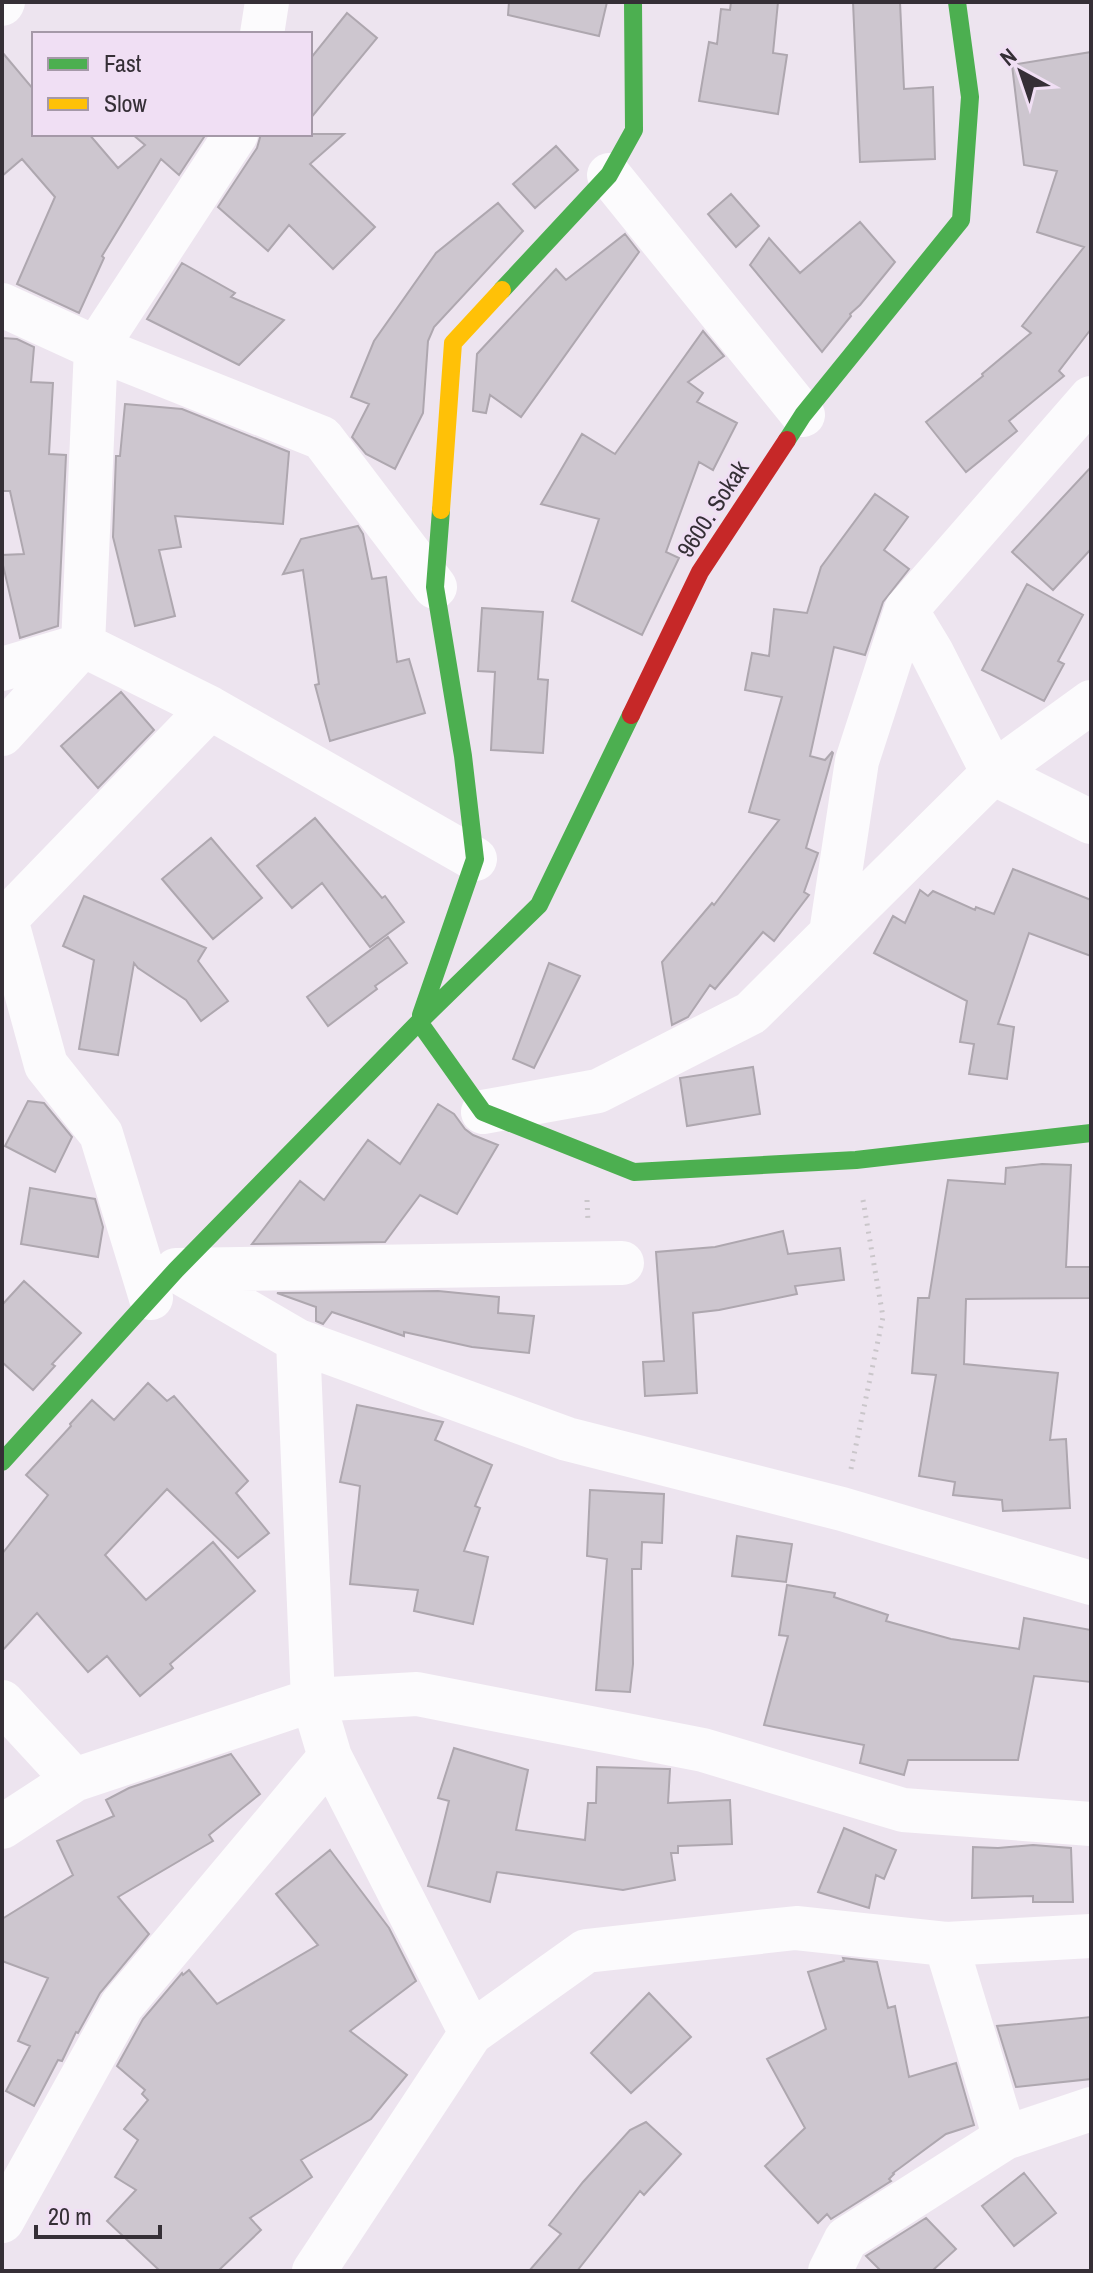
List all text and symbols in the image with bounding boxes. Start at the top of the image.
legend [32,32,312,136]
north arrow [981,32,1061,112]
text: N [994,41,1023,72]
text: Fast [104,47,142,79]
text: Slow [104,87,147,119]
street label: 9600. Sokak [669,454,755,563]
scale bar [36,2189,160,2239]
text: 20 m [48,2200,92,2232]

